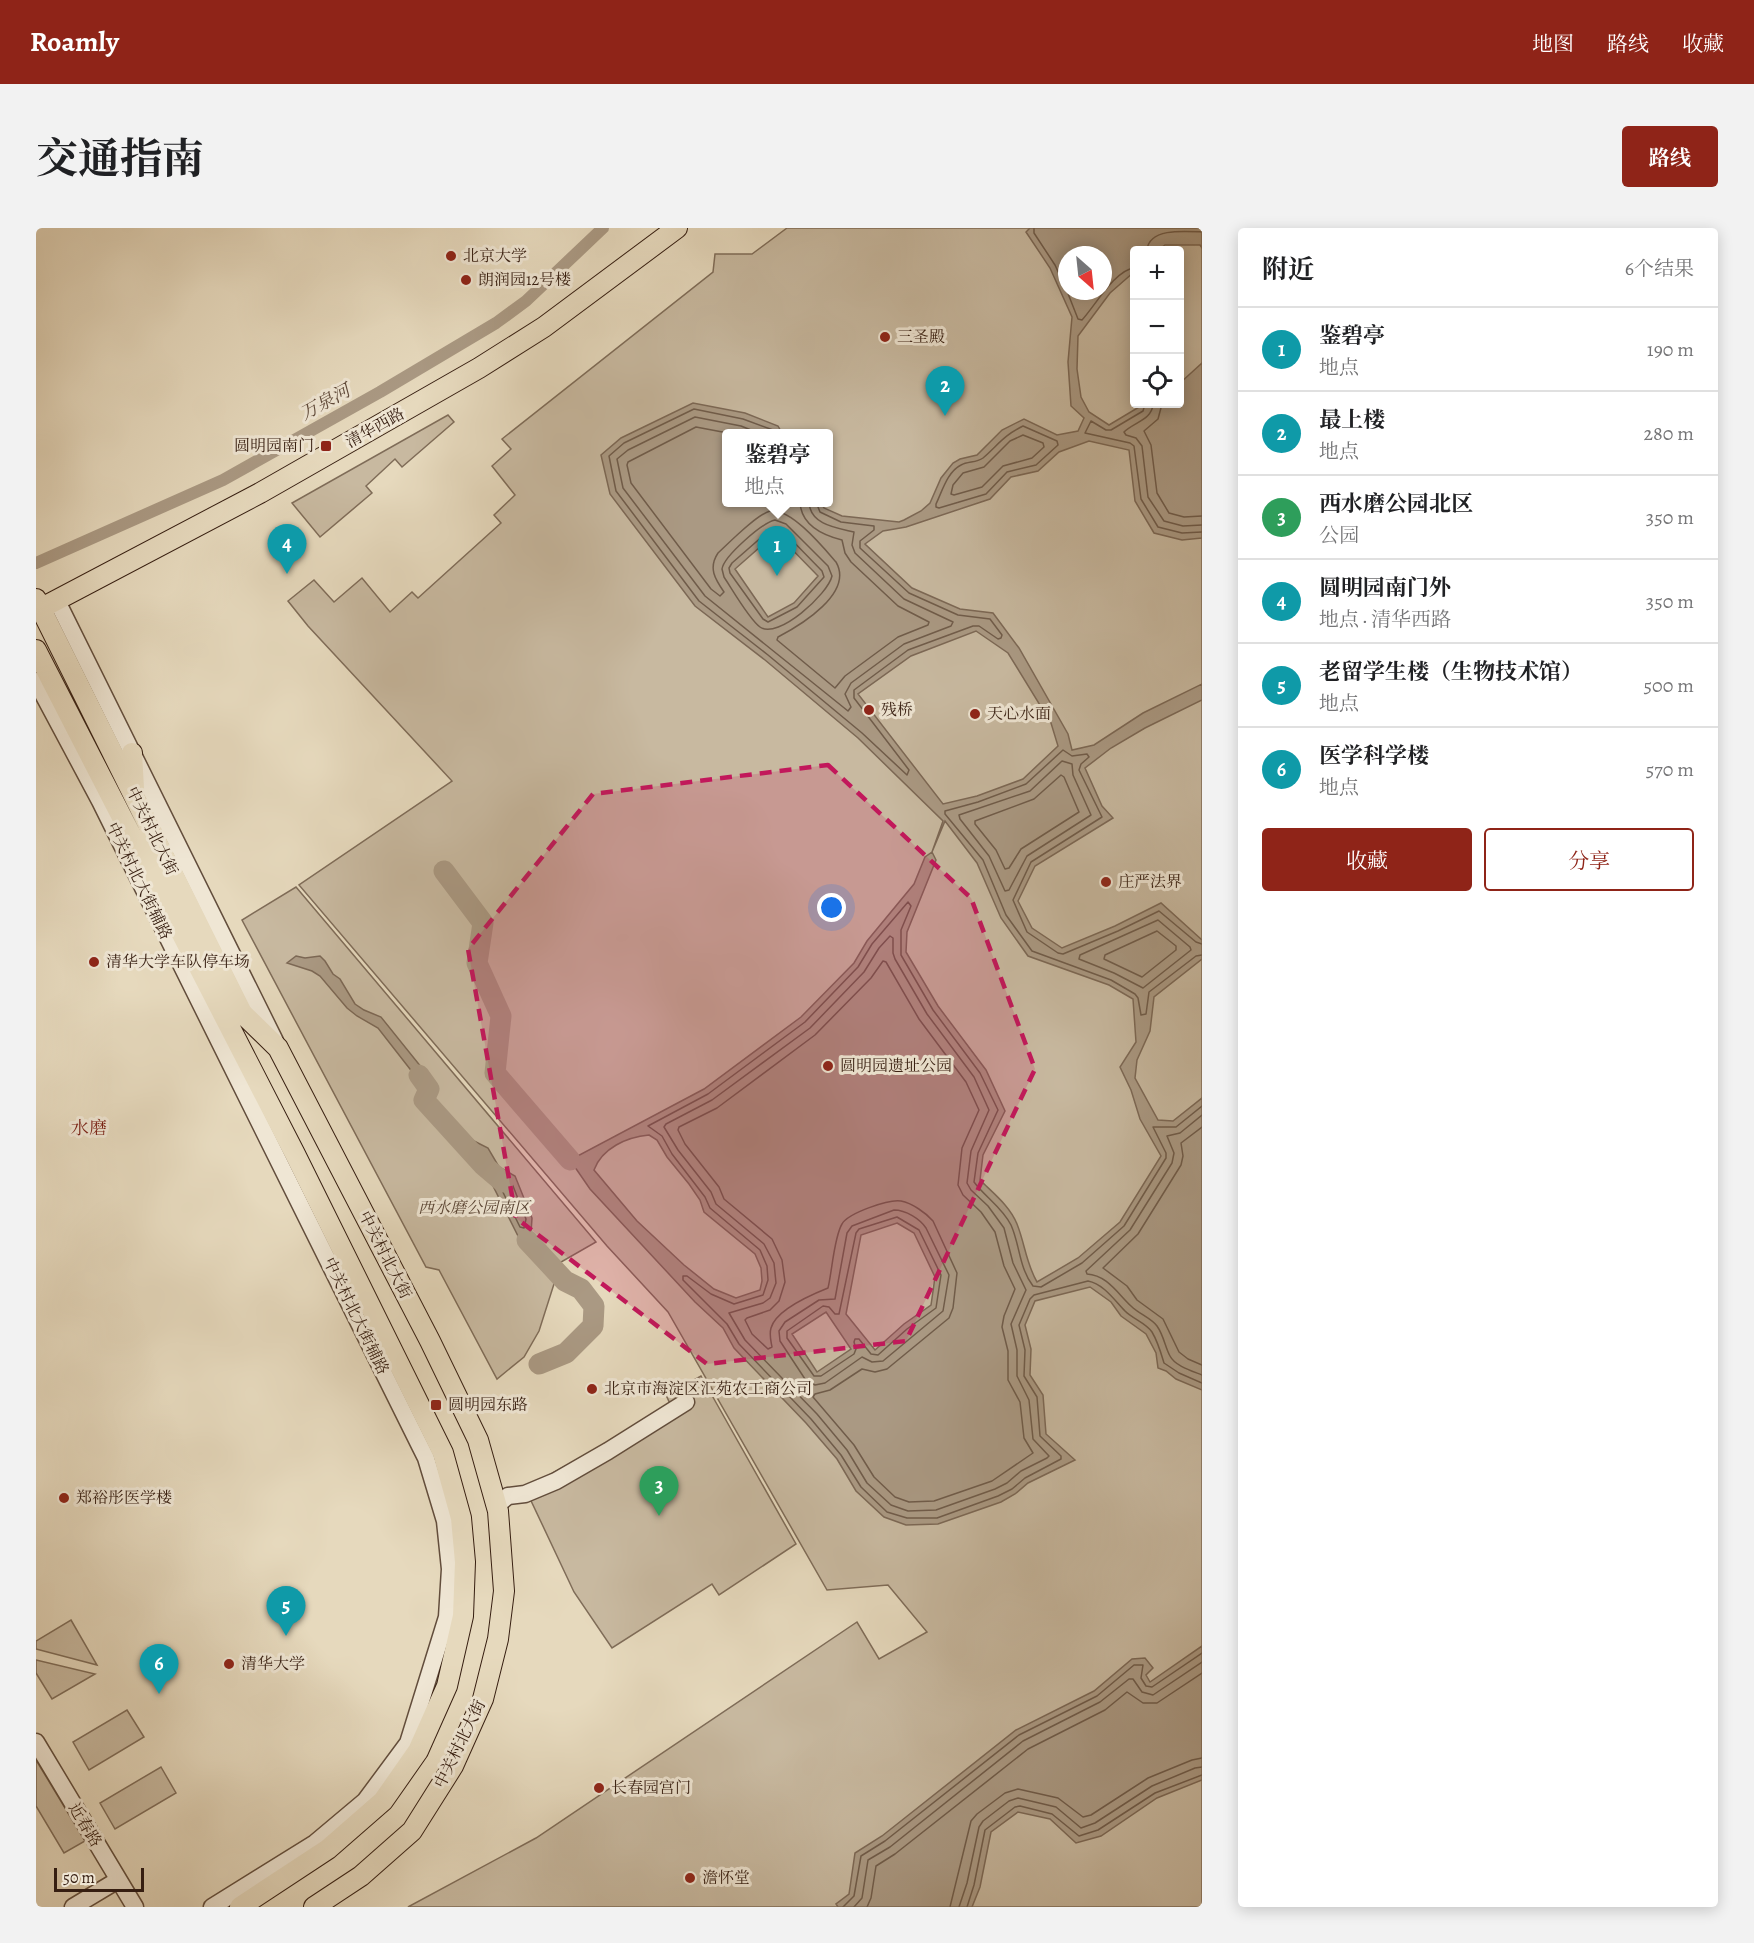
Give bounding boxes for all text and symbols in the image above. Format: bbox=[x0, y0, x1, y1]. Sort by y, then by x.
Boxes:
text: Roamly bbox=[30, 23, 119, 61]
text: 地图 bbox=[1532, 30, 1574, 58]
text: 路线 bbox=[1607, 30, 1649, 58]
text: 收藏 bbox=[1682, 30, 1724, 58]
button: 路线 bbox=[1622, 126, 1718, 187]
text: 交通指南 bbox=[36, 130, 204, 187]
place label: 北京大学 bbox=[463, 245, 527, 267]
north arrow bbox=[1058, 246, 1112, 300]
map controls bbox=[1130, 246, 1184, 408]
button: + bbox=[1130, 246, 1184, 300]
marker: 北京大学 bbox=[444, 249, 458, 263]
text: 附近 bbox=[1262, 252, 1314, 287]
text: 6个结果 bbox=[1625, 255, 1694, 282]
place label: 朗润园12号楼 bbox=[478, 269, 571, 291]
marker: 朗润园12号楼 bbox=[459, 273, 473, 287]
button: − bbox=[1130, 300, 1184, 354]
text: 鉴碧亭 bbox=[1319, 321, 1385, 351]
place label: 三圣殿 bbox=[897, 326, 945, 348]
marker: 三圣殿 bbox=[878, 330, 892, 344]
text: 1 bbox=[1278, 336, 1285, 363]
text: 190 m bbox=[1647, 336, 1694, 363]
button: locate bbox=[1130, 354, 1184, 408]
text: 地点 bbox=[1319, 354, 1359, 381]
pin: 2 bbox=[926, 366, 964, 416]
water label: 万泉河 bbox=[296, 377, 357, 426]
street label: 清华西路 bbox=[342, 403, 408, 453]
text: 最上楼 bbox=[1319, 405, 1385, 435]
text: 2 bbox=[1277, 420, 1286, 447]
text: 280 m bbox=[1644, 420, 1694, 447]
popup bbox=[722, 429, 833, 507]
place label: 圆明园南门 bbox=[234, 435, 314, 457]
text: 地点 bbox=[1319, 438, 1359, 465]
marker: 圆明园南门 bbox=[319, 439, 333, 453]
text: 鉴碧亭 bbox=[744, 440, 811, 470]
text: 地点 bbox=[744, 473, 784, 500]
text: 西水磨公园北区 bbox=[1319, 489, 1473, 519]
text: 3 bbox=[1277, 504, 1286, 531]
text: 350 m bbox=[1646, 504, 1694, 531]
text: 公园 bbox=[1319, 522, 1359, 549]
pin: 4 bbox=[268, 524, 306, 574]
pin: 1 bbox=[758, 526, 796, 576]
text: 圆明园南门外 bbox=[1319, 573, 1451, 603]
text: 4 bbox=[1277, 588, 1286, 615]
text: 350 m bbox=[1646, 588, 1694, 615]
text: 地点 · 清华西路 bbox=[1319, 606, 1451, 633]
text: 老留学生楼（生物技术馆） bbox=[1319, 657, 1583, 687]
text: 5 bbox=[1277, 672, 1286, 699]
text: 500 m bbox=[1643, 672, 1694, 699]
text: 地点 bbox=[1319, 690, 1359, 717]
place label: 残桥 bbox=[881, 699, 913, 721]
marker: 残桥 bbox=[862, 703, 876, 717]
place label: 天心水面 bbox=[987, 703, 1051, 725]
marker: 天心水面 bbox=[968, 707, 982, 721]
text: 医学科学楼 bbox=[1319, 741, 1429, 771]
text: 6 bbox=[1277, 756, 1286, 783]
text: 570 m bbox=[1646, 756, 1694, 783]
text: 地点 bbox=[1319, 774, 1359, 801]
street label: 中关村北大街 bbox=[121, 783, 183, 879]
street label: 中关村北大街辅路 bbox=[101, 819, 177, 943]
button: 收藏 bbox=[1262, 828, 1472, 891]
button: 分享 bbox=[1484, 828, 1694, 891]
place label: 庄严法界 bbox=[1118, 871, 1182, 893]
marker: 庄严法界 bbox=[1099, 875, 1113, 889]
your location bbox=[817, 893, 846, 922]
place label: 清华大学车队停车场 bbox=[106, 951, 250, 973]
marker: 清华大学车队停车场 bbox=[87, 955, 101, 969]
place label: 圆明园遗址公园 bbox=[840, 1055, 952, 1077]
marker: 圆明园遗址公园 bbox=[821, 1059, 835, 1073]
district label: 水磨 bbox=[71, 1116, 107, 1140]
park label: 西水磨公园南区 bbox=[418, 1197, 532, 1219]
street label: 中关村北大街 bbox=[353, 1207, 417, 1303]
street label: 中关村北大街辅路 bbox=[318, 1254, 394, 1378]
place label: 北京市海淀区汇苑农工商公司 bbox=[604, 1378, 812, 1400]
marker: 北京市海淀区汇苑农工商公司 bbox=[585, 1382, 599, 1396]
place label: 圆明园东路 bbox=[448, 1394, 528, 1416]
marker: 圆明园东路 bbox=[429, 1398, 443, 1412]
pin: 3 bbox=[640, 1466, 678, 1516]
place label: 郑裕彤医学楼 bbox=[76, 1487, 172, 1509]
marker: 郑裕彤医学楼 bbox=[57, 1491, 71, 1505]
pin: 5 bbox=[266, 1586, 306, 1636]
pin: 6 bbox=[140, 1644, 178, 1694]
place label: 清华大学 bbox=[241, 1653, 305, 1675]
marker: 清华大学 bbox=[222, 1657, 236, 1671]
street label: 中关村北大街 bbox=[429, 1696, 491, 1792]
place label: 长春园宫门 bbox=[611, 1777, 691, 1799]
marker: 长春园宫门 bbox=[592, 1781, 606, 1795]
street label: 近春路 bbox=[63, 1799, 107, 1851]
scale bar bbox=[54, 1865, 144, 1892]
text: 50 m bbox=[63, 1867, 95, 1889]
place label: 澹怀堂 bbox=[702, 1867, 750, 1889]
marker: 澹怀堂 bbox=[683, 1871, 697, 1885]

